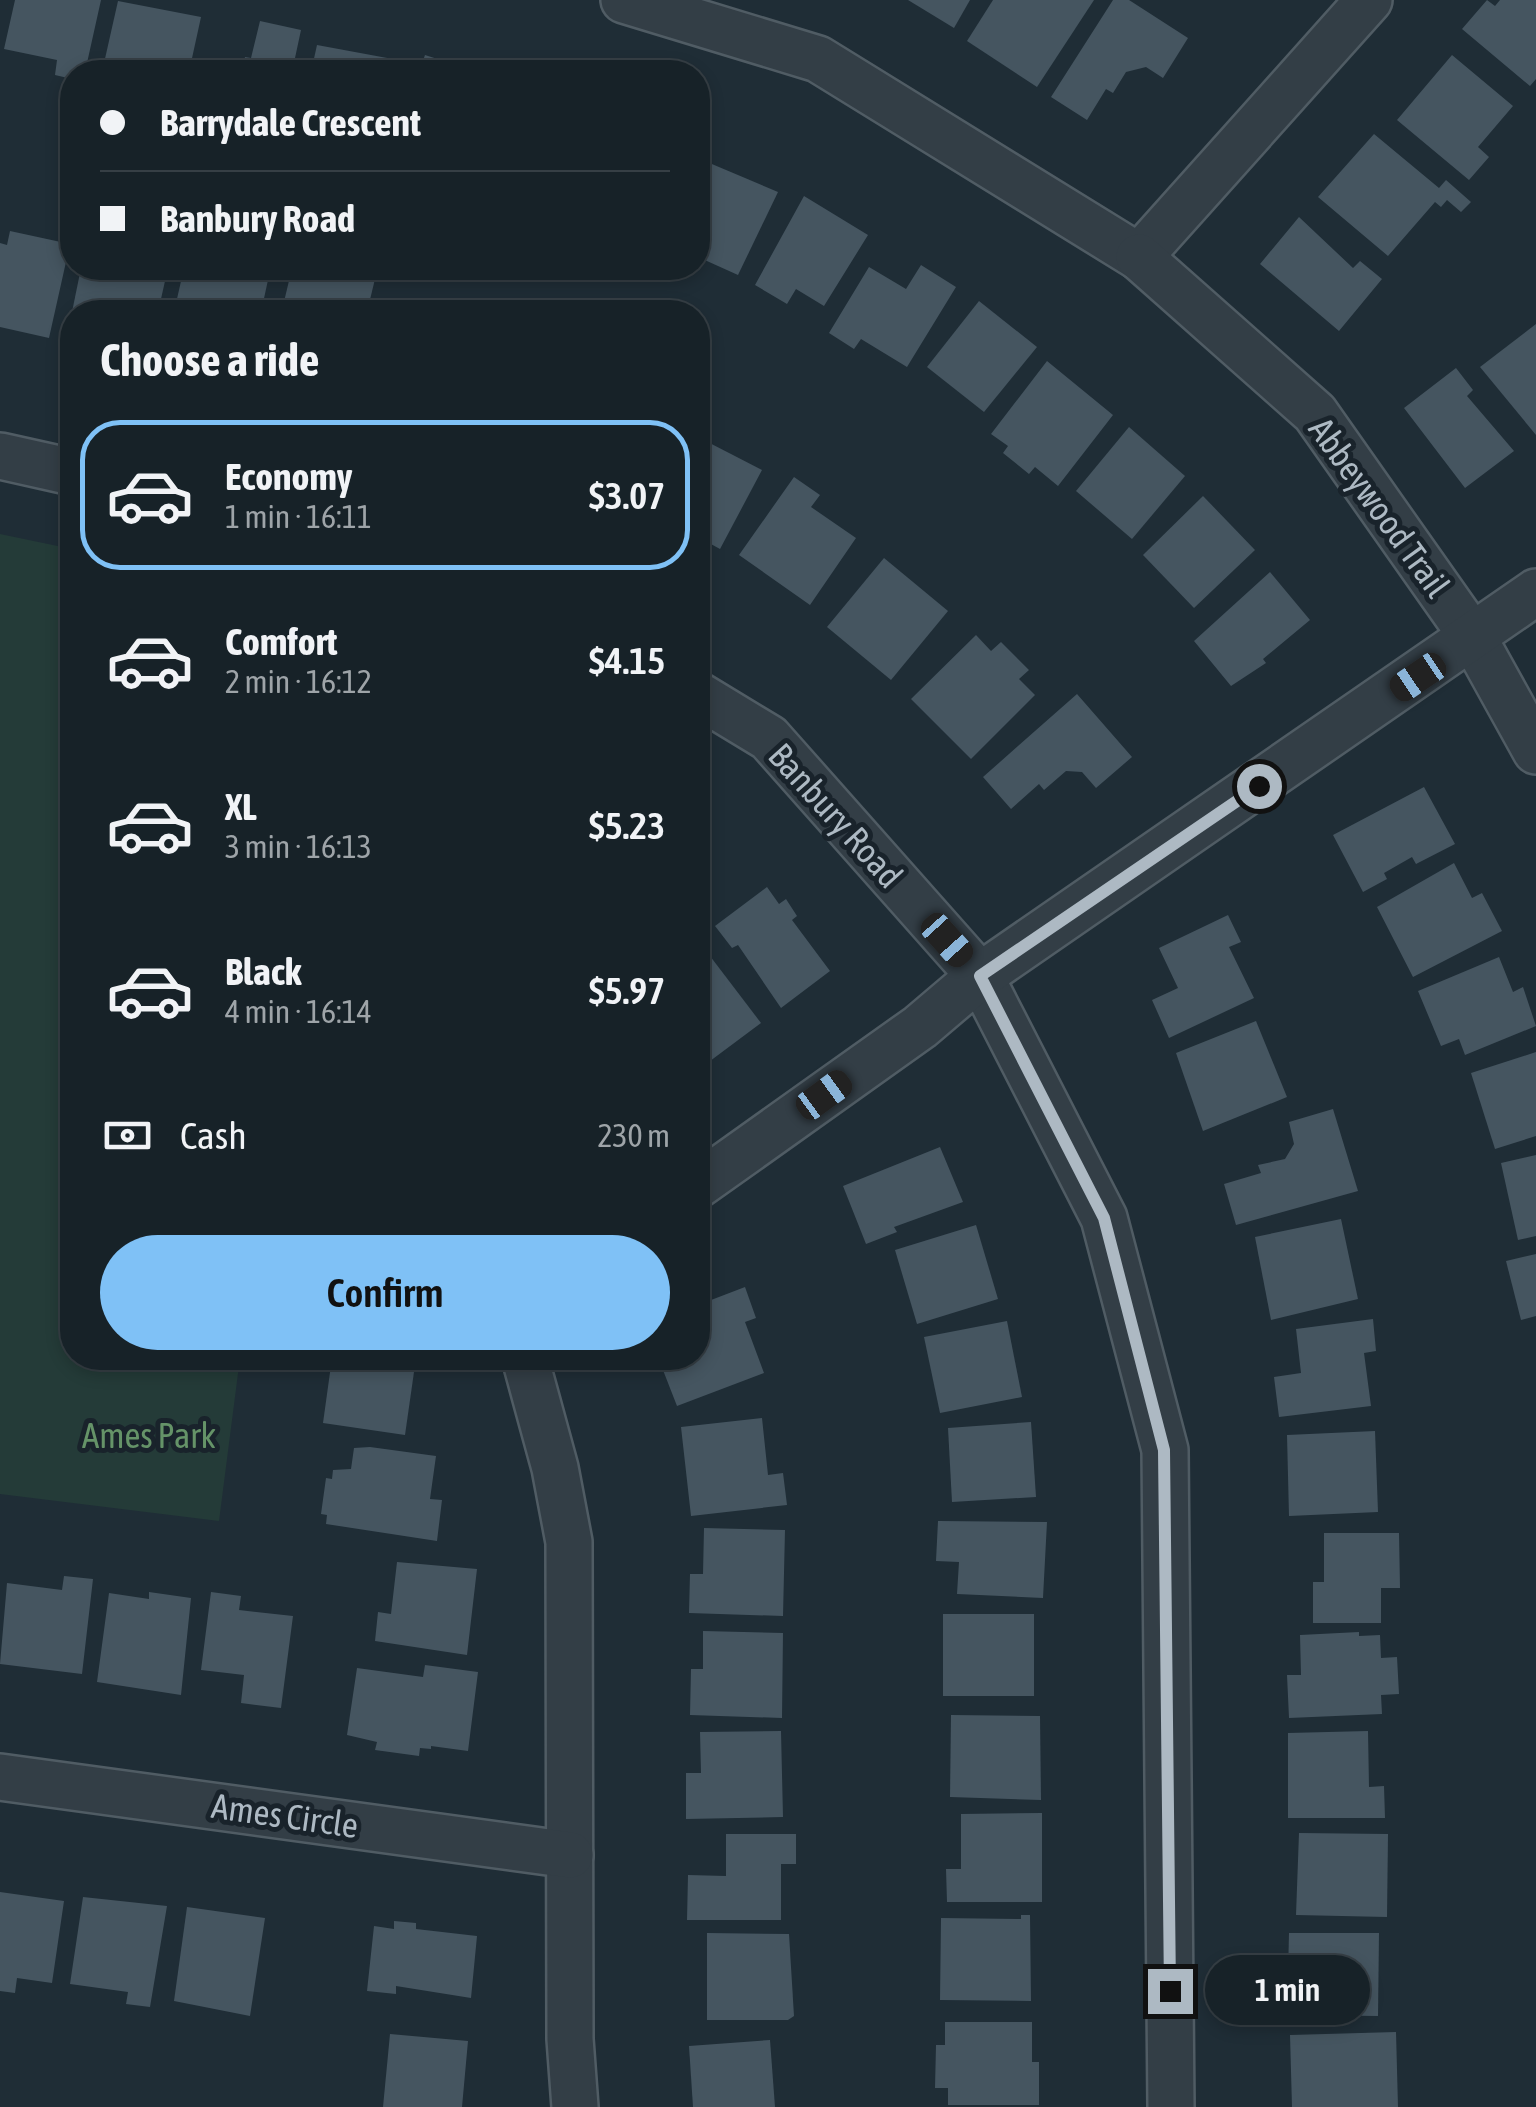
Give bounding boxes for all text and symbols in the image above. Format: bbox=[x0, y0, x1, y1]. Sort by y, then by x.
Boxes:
text: Barrydale Crescent bbox=[160, 101, 421, 144]
text: Banbury Road bbox=[160, 197, 355, 240]
text: Choose a ride bbox=[100, 334, 319, 386]
street label: Abbeywood Trail bbox=[1302, 410, 1458, 604]
icon: car bbox=[105, 450, 195, 540]
text: Economy bbox=[225, 455, 352, 498]
text: $3.07 bbox=[589, 474, 665, 517]
text: 1 min · 16:11 bbox=[225, 498, 372, 535]
icon: car bbox=[105, 615, 195, 705]
text: Comfort bbox=[225, 620, 337, 663]
text: $4.15 bbox=[589, 639, 665, 682]
car bbox=[1385, 648, 1451, 706]
text: 2 min · 16:12 bbox=[225, 663, 372, 700]
street label: Banbury Road bbox=[761, 735, 911, 895]
route start bbox=[1237, 764, 1282, 809]
icon: car bbox=[105, 780, 195, 870]
text: XL bbox=[225, 785, 257, 828]
text: $5.23 bbox=[589, 804, 665, 847]
text: 3 min · 16:13 bbox=[225, 828, 372, 865]
car bbox=[916, 908, 978, 972]
icon: car bbox=[105, 945, 195, 1035]
text: Black bbox=[225, 950, 302, 993]
text: $5.97 bbox=[589, 969, 665, 1012]
text: 4 min · 16:14 bbox=[225, 993, 372, 1030]
car bbox=[791, 1065, 857, 1125]
icon: cash bbox=[100, 1108, 155, 1163]
text: Cash bbox=[180, 1114, 247, 1157]
text: 230 m bbox=[597, 1117, 670, 1154]
button: Confirm bbox=[100, 1235, 670, 1350]
park label: Ames Park bbox=[82, 1415, 216, 1455]
street label: Ames Circle bbox=[209, 1785, 361, 1845]
callout: 1 min bbox=[1205, 1956, 1370, 2026]
route end bbox=[1148, 1969, 1193, 2014]
text: 1 min bbox=[1255, 1971, 1320, 2008]

